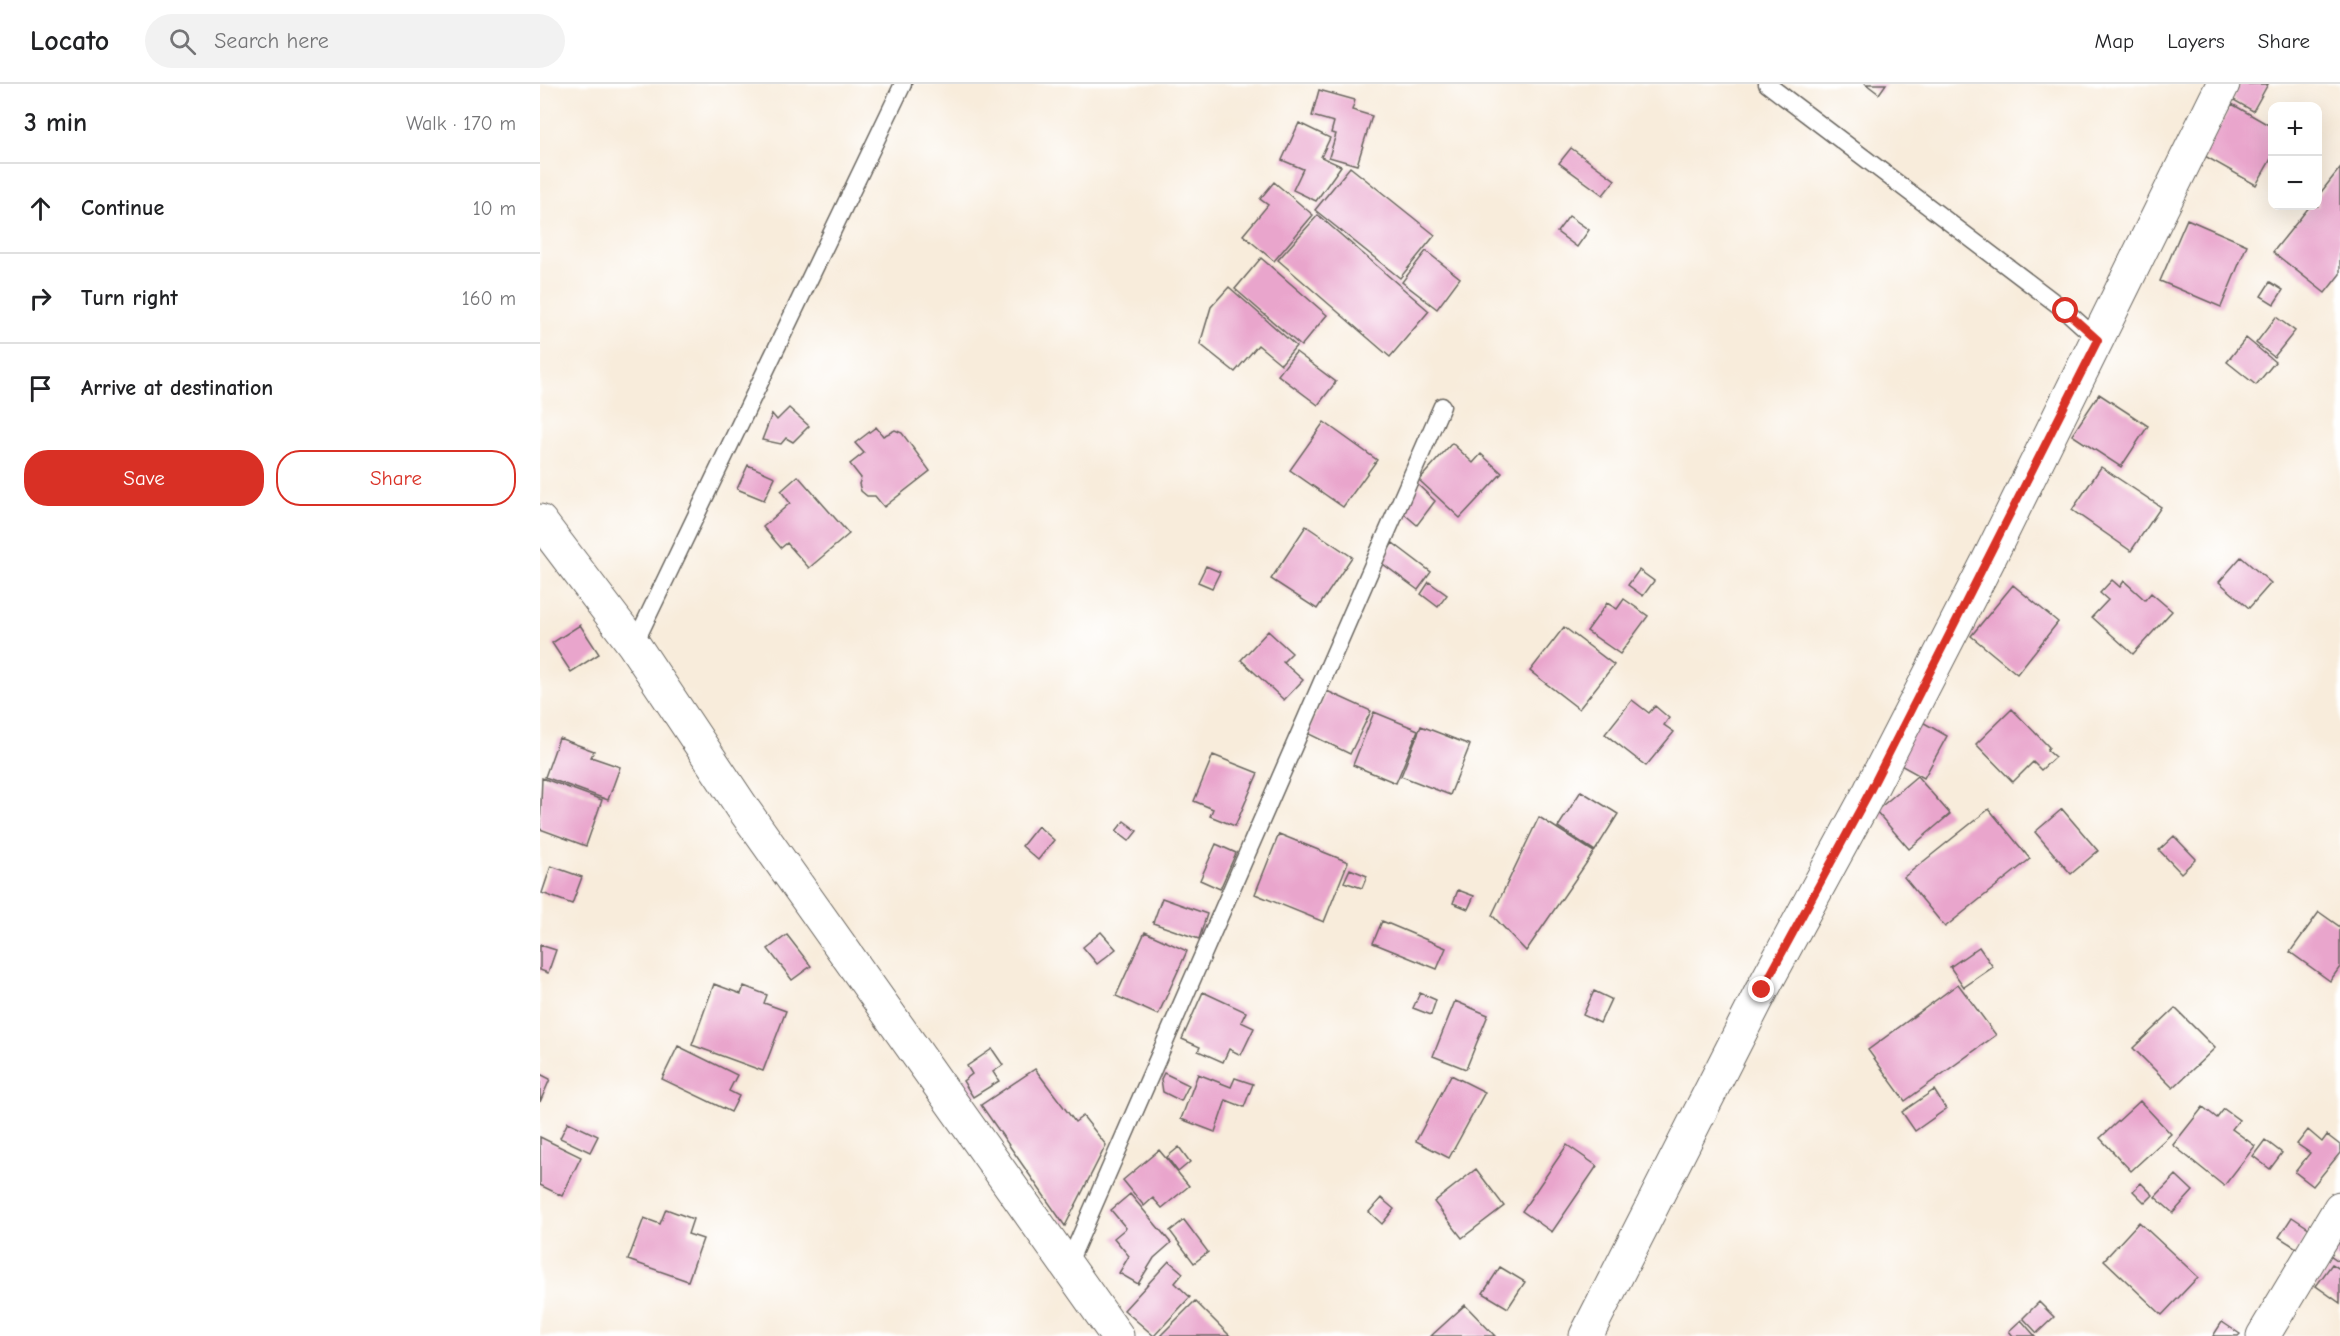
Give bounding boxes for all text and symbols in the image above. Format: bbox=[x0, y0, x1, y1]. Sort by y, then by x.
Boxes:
search box bbox=[145, 14, 565, 68]
text: Locato bbox=[30, 25, 109, 57]
icon: search bbox=[166, 25, 199, 58]
text: Search here bbox=[214, 28, 329, 54]
text: Map bbox=[2095, 29, 2134, 53]
text: Layers bbox=[2167, 29, 2225, 53]
text: Share bbox=[2258, 29, 2310, 53]
map controls bbox=[2268, 102, 2322, 210]
button: + bbox=[2268, 102, 2322, 156]
text: 3 min bbox=[24, 108, 87, 138]
text: Walk · 170 m bbox=[406, 112, 516, 135]
button: − bbox=[2268, 156, 2322, 210]
icon: ahead bbox=[24, 192, 57, 225]
text: Continue bbox=[81, 195, 164, 221]
text: 10 m bbox=[473, 197, 516, 220]
icon: right bbox=[24, 282, 57, 315]
text: Turn right bbox=[81, 285, 178, 311]
text: 160 m bbox=[462, 287, 516, 310]
route start bbox=[2052, 297, 2078, 323]
icon: arrive bbox=[24, 372, 57, 405]
text: Arrive at destination bbox=[81, 375, 273, 401]
button: Save bbox=[24, 450, 264, 506]
button: Share bbox=[276, 450, 516, 506]
route end bbox=[1748, 976, 1774, 1002]

